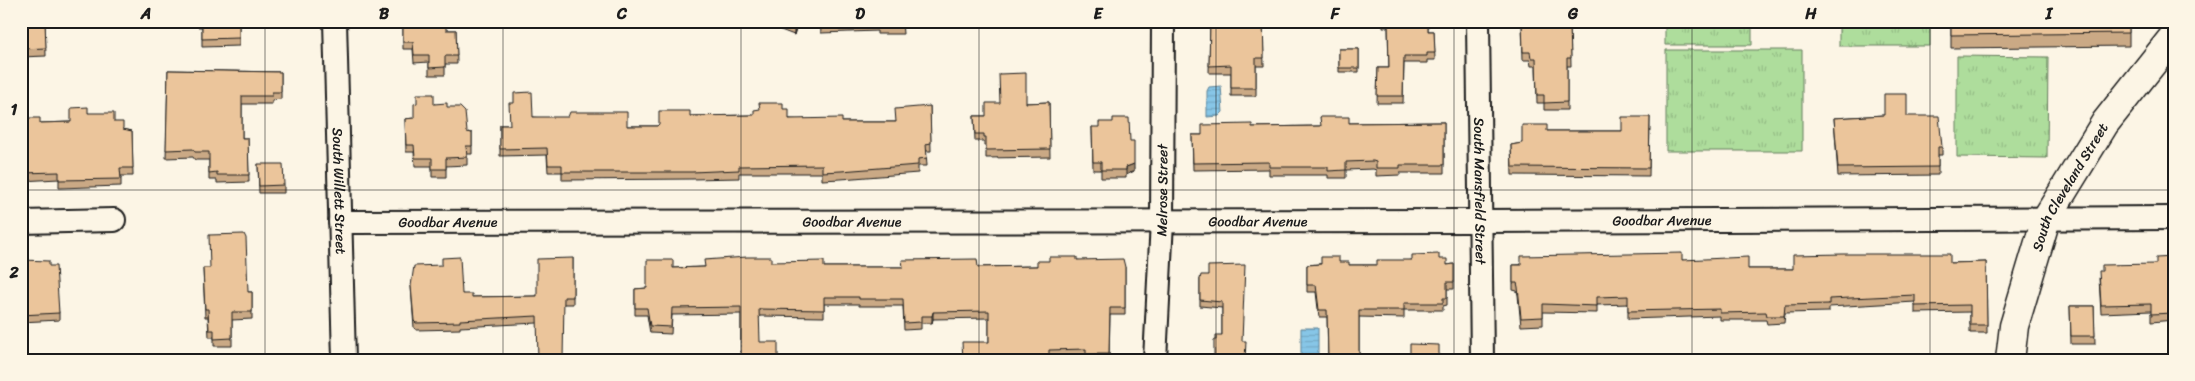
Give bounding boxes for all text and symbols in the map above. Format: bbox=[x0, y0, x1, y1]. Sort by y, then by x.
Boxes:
text: A bbox=[140, 0, 151, 28]
text: B bbox=[379, 0, 390, 28]
text: C bbox=[616, 0, 628, 28]
text: D bbox=[855, 0, 865, 28]
text: E bbox=[1094, 0, 1104, 28]
text: F bbox=[1330, 0, 1341, 28]
text: G bbox=[1567, 0, 1579, 28]
text: H bbox=[1804, 0, 1817, 28]
text: I bbox=[2045, 0, 2054, 28]
text: 1 bbox=[11, 95, 18, 124]
street label: South Mansfield Street bbox=[1466, 117, 1493, 266]
street label: South Cleveland Street bbox=[2025, 118, 2115, 255]
street label: South Willett Street bbox=[325, 127, 353, 255]
street label: Melrose Street bbox=[1149, 143, 1175, 237]
street label: Goodbar Avenue bbox=[1612, 208, 1712, 233]
street label: Goodbar Avenue bbox=[1208, 209, 1308, 234]
street label: Goodbar Avenue bbox=[398, 210, 498, 235]
street label: Goodbar Avenue bbox=[802, 210, 902, 235]
text: 2 bbox=[8, 258, 19, 287]

